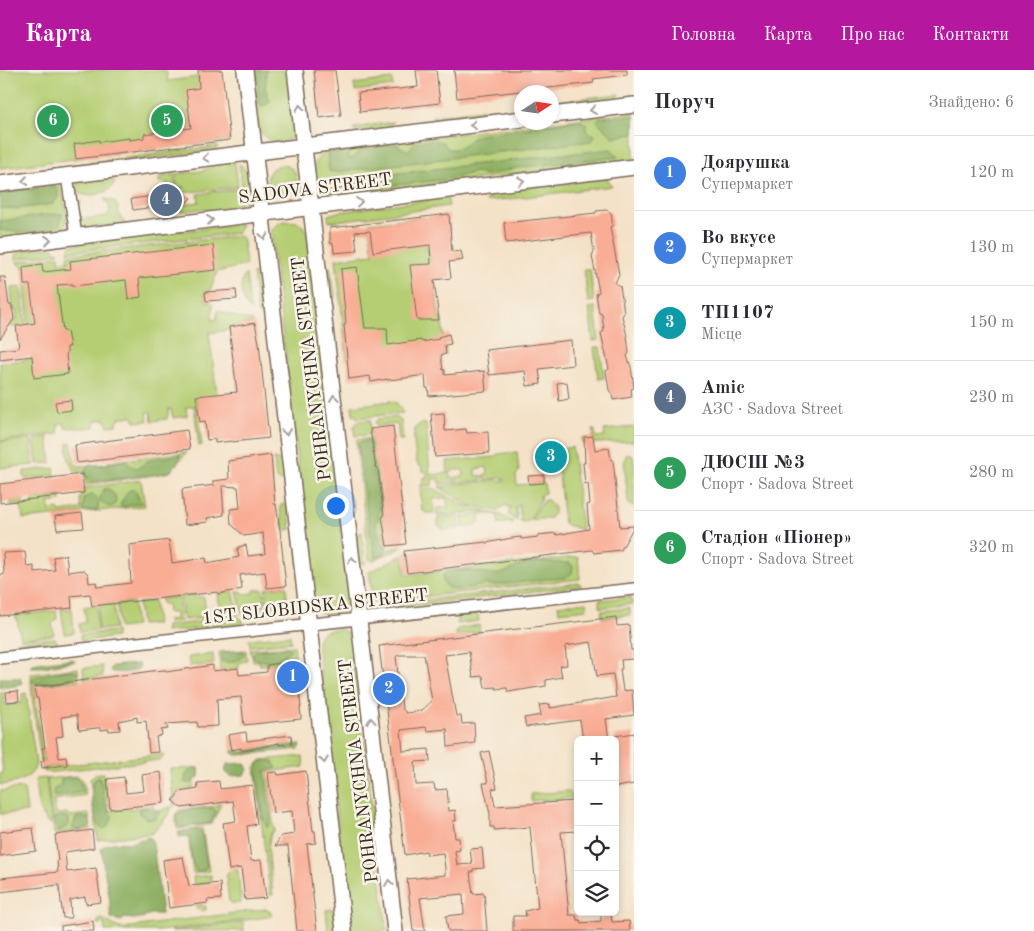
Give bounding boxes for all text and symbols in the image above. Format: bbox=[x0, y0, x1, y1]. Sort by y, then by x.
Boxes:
text: Карта bbox=[25, 23, 92, 47]
text: Головна bbox=[671, 26, 736, 44]
text: Карта bbox=[764, 26, 812, 44]
text: Про нас bbox=[840, 26, 905, 44]
text: Контакти bbox=[933, 26, 1009, 44]
north arrow bbox=[514, 85, 559, 130]
text: Поруч bbox=[654, 92, 715, 113]
text: Знайдено: 6 bbox=[929, 95, 1014, 111]
pin: 6 bbox=[37, 102, 69, 140]
pin: 5 bbox=[151, 102, 183, 140]
one-way arrow bbox=[295, 104, 306, 112]
one-way arrow bbox=[588, 104, 596, 115]
one-way arrow bbox=[469, 119, 477, 130]
one-way arrow bbox=[202, 152, 210, 163]
text: Доярушка bbox=[701, 154, 790, 173]
text: 1 bbox=[665, 165, 675, 181]
text: 120 m bbox=[969, 165, 1014, 181]
street label: SADOVA STREET bbox=[237, 171, 393, 207]
one-way arrow bbox=[20, 175, 28, 186]
one-way arrow bbox=[517, 176, 525, 187]
text: Супермаркет bbox=[701, 177, 793, 193]
pin: 4 bbox=[150, 181, 182, 219]
one-way arrow bbox=[355, 197, 364, 207]
one-way arrow bbox=[205, 215, 214, 225]
text: Во вкусе bbox=[701, 229, 776, 248]
one-way arrow bbox=[258, 232, 269, 240]
one-way arrow bbox=[45, 235, 53, 246]
text: 2 bbox=[665, 240, 675, 256]
text: 130 m bbox=[969, 240, 1014, 256]
text: Супермаркет bbox=[701, 252, 793, 268]
street label: POHRANYCHNA STREET bbox=[289, 256, 335, 482]
text: ТП1107 bbox=[701, 304, 774, 323]
text: 3 bbox=[665, 315, 675, 331]
text: 150 m bbox=[969, 315, 1014, 331]
text: Місце bbox=[701, 327, 742, 343]
text: Amic bbox=[701, 379, 745, 398]
text: 4 bbox=[665, 390, 675, 406]
text: 230 m bbox=[969, 390, 1014, 406]
one-way arrow bbox=[329, 394, 340, 402]
text: АЗС · Sadova Street bbox=[701, 402, 843, 418]
one-way arrow bbox=[280, 428, 291, 436]
pin: 3 bbox=[535, 438, 567, 476]
text: ДЮСШ №3 bbox=[701, 454, 805, 473]
text: 5 bbox=[665, 465, 675, 481]
text: 280 m bbox=[969, 465, 1014, 481]
text: Спорт · Sadova Street bbox=[701, 477, 854, 493]
your location bbox=[323, 493, 349, 519]
text: Стадіон «Піонер» bbox=[701, 529, 852, 548]
text: 6 bbox=[665, 540, 675, 556]
text: 320 m bbox=[969, 540, 1014, 556]
text: Спорт · Sadova Street bbox=[701, 552, 854, 568]
one-way arrow bbox=[347, 555, 358, 563]
street label: 1ST SLOBIDSKA STREET bbox=[201, 586, 429, 628]
pin: 1 bbox=[277, 658, 309, 696]
street label: POHRANYCHNA STREET bbox=[336, 658, 382, 884]
pin: 2 bbox=[373, 670, 405, 708]
one-way arrow bbox=[366, 717, 377, 725]
map controls bbox=[574, 736, 619, 916]
button: + bbox=[574, 736, 619, 781]
one-way arrow bbox=[318, 757, 329, 765]
button: − bbox=[574, 781, 619, 826]
button: locate bbox=[574, 826, 619, 871]
button: layers bbox=[574, 871, 619, 916]
one-way arrow bbox=[384, 878, 395, 886]

